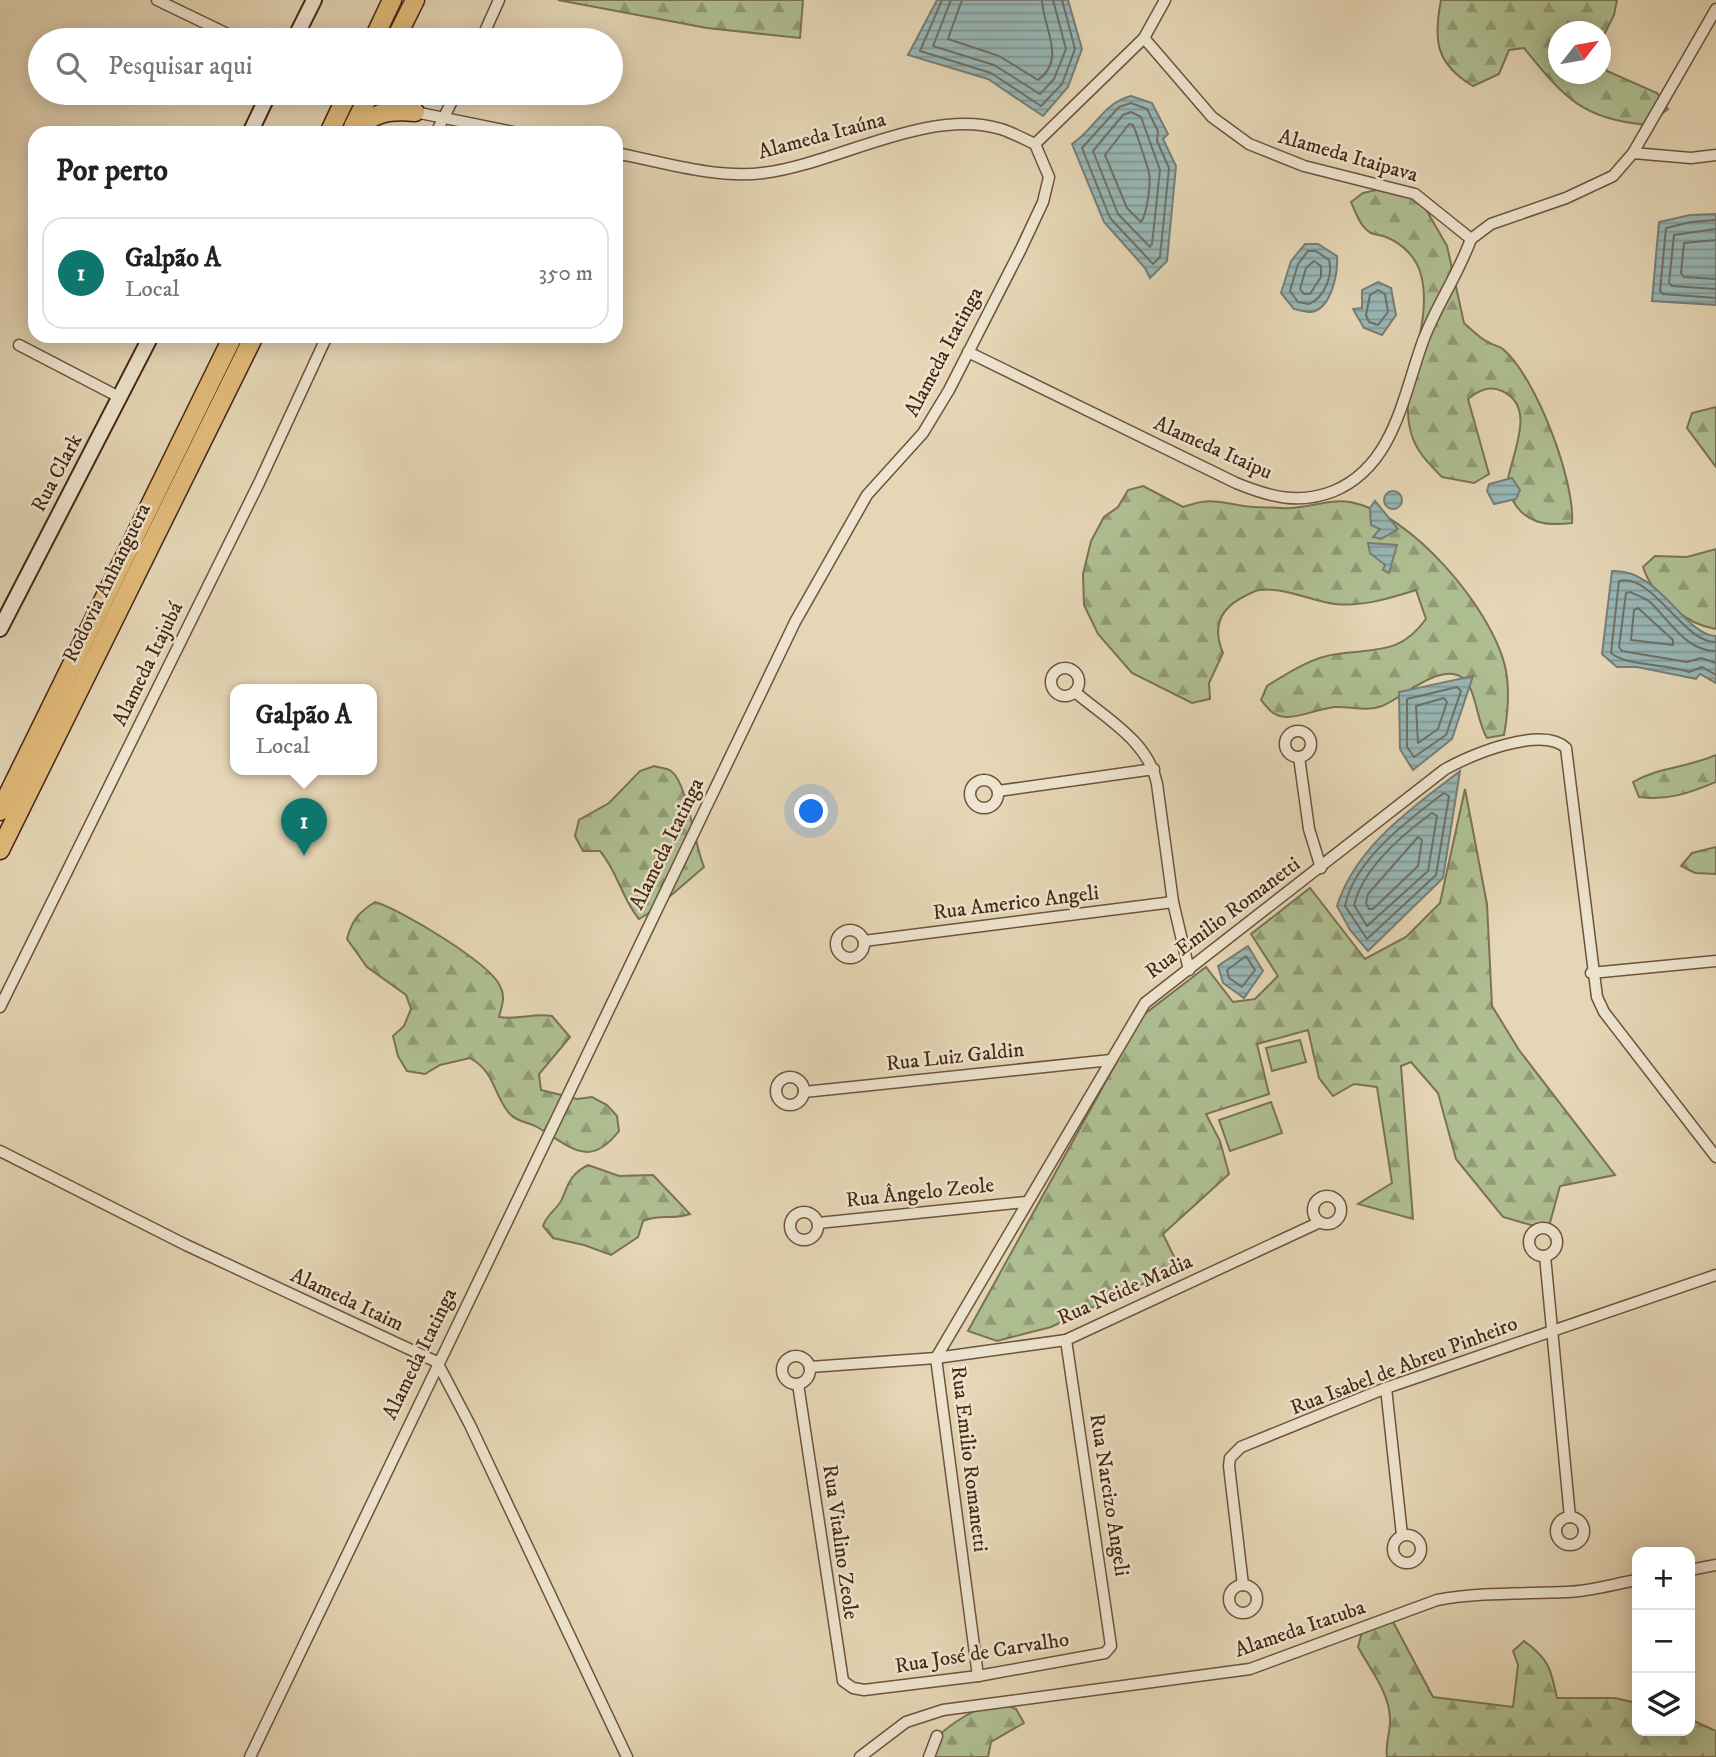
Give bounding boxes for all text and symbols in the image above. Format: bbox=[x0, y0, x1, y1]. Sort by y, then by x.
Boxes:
north arrow bbox=[1548, 21, 1611, 84]
search box bbox=[28, 28, 623, 105]
icon: search bbox=[52, 48, 90, 86]
text: Pesquisar aqui bbox=[108, 50, 252, 83]
street label: Alameda Itaúna bbox=[755, 106, 889, 165]
street label: Alameda Itaipava bbox=[1275, 124, 1421, 188]
text: Por perto bbox=[56, 153, 168, 190]
text: Galpão A bbox=[125, 242, 221, 275]
text: 1 bbox=[77, 259, 85, 288]
text: 350 m bbox=[538, 259, 593, 288]
text: Local bbox=[125, 275, 179, 304]
street label: Alameda Itatinga bbox=[899, 283, 989, 421]
street label: Alameda Itaipu bbox=[1150, 410, 1276, 486]
street label: Rua Clark bbox=[26, 429, 89, 517]
street label: Rodovia Anhanguera bbox=[57, 499, 157, 667]
street label: Alameda Itajubá bbox=[107, 598, 189, 730]
popup bbox=[230, 684, 377, 775]
text: Galpão A bbox=[256, 699, 351, 732]
text: Local bbox=[256, 732, 310, 761]
street label: Alameda Itatinga bbox=[624, 774, 710, 914]
your location bbox=[794, 794, 828, 828]
pin: 1 bbox=[281, 798, 327, 856]
street label: Rua Emilio Romanetti bbox=[1140, 851, 1306, 985]
street label: Rua Americo Angeli bbox=[931, 880, 1101, 926]
street label: Rua Luiz Galdin bbox=[885, 1037, 1025, 1077]
street label: Rua Ângelo Zeole bbox=[844, 1170, 996, 1214]
street label: Rua Neide Madia bbox=[1053, 1249, 1197, 1331]
street label: Alameda Itaim bbox=[286, 1262, 408, 1338]
street label: Alameda Itatinga bbox=[377, 1284, 463, 1424]
street label: Rua Isabel de Abreu Pinheiro bbox=[1287, 1311, 1521, 1421]
street label: Rua Emilio Romanetti bbox=[945, 1364, 993, 1554]
street label: Rua Narcizo Angeli bbox=[1083, 1412, 1135, 1578]
street label: Rua Vitalino Zeole bbox=[816, 1463, 864, 1621]
map controls bbox=[1632, 1547, 1695, 1736]
button: + bbox=[1632, 1547, 1695, 1610]
street label: Alameda Itatuba bbox=[1231, 1594, 1369, 1664]
button: − bbox=[1632, 1610, 1695, 1673]
street label: Rua José de Carvalho bbox=[893, 1626, 1071, 1680]
button: layers bbox=[1632, 1673, 1695, 1736]

